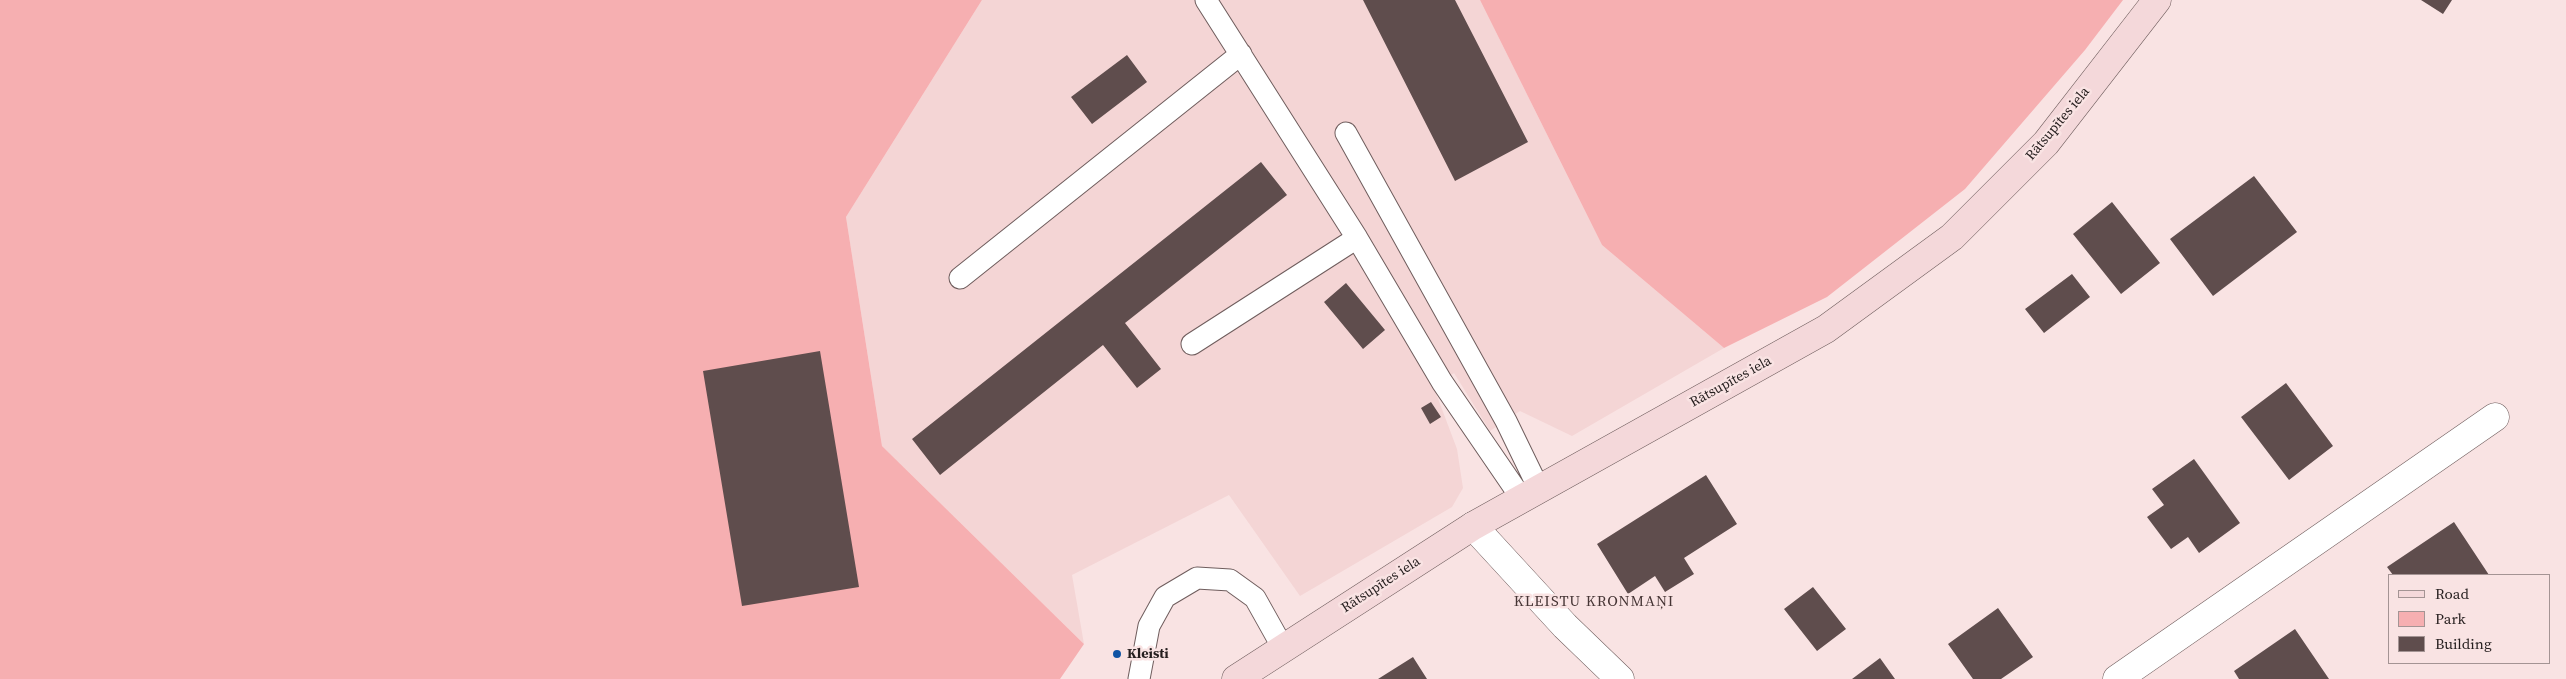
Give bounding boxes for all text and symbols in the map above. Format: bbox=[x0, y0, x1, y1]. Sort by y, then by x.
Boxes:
street label: Rātsupītes iela bbox=[2022, 84, 2094, 164]
street label: Rātsupītes iela bbox=[1687, 353, 1775, 411]
street label: Rātsupītes iela bbox=[1338, 553, 1424, 617]
legend bbox=[2388, 574, 2551, 664]
text: Road bbox=[2435, 583, 2469, 604]
district label: KLEISTU KRONMAŅI bbox=[1512, 593, 1676, 611]
text: Park bbox=[2435, 608, 2466, 629]
text: Building bbox=[2435, 633, 2492, 654]
place label: Kleisti bbox=[1127, 646, 1169, 662]
marker: Kleisti bbox=[1111, 648, 1123, 660]

